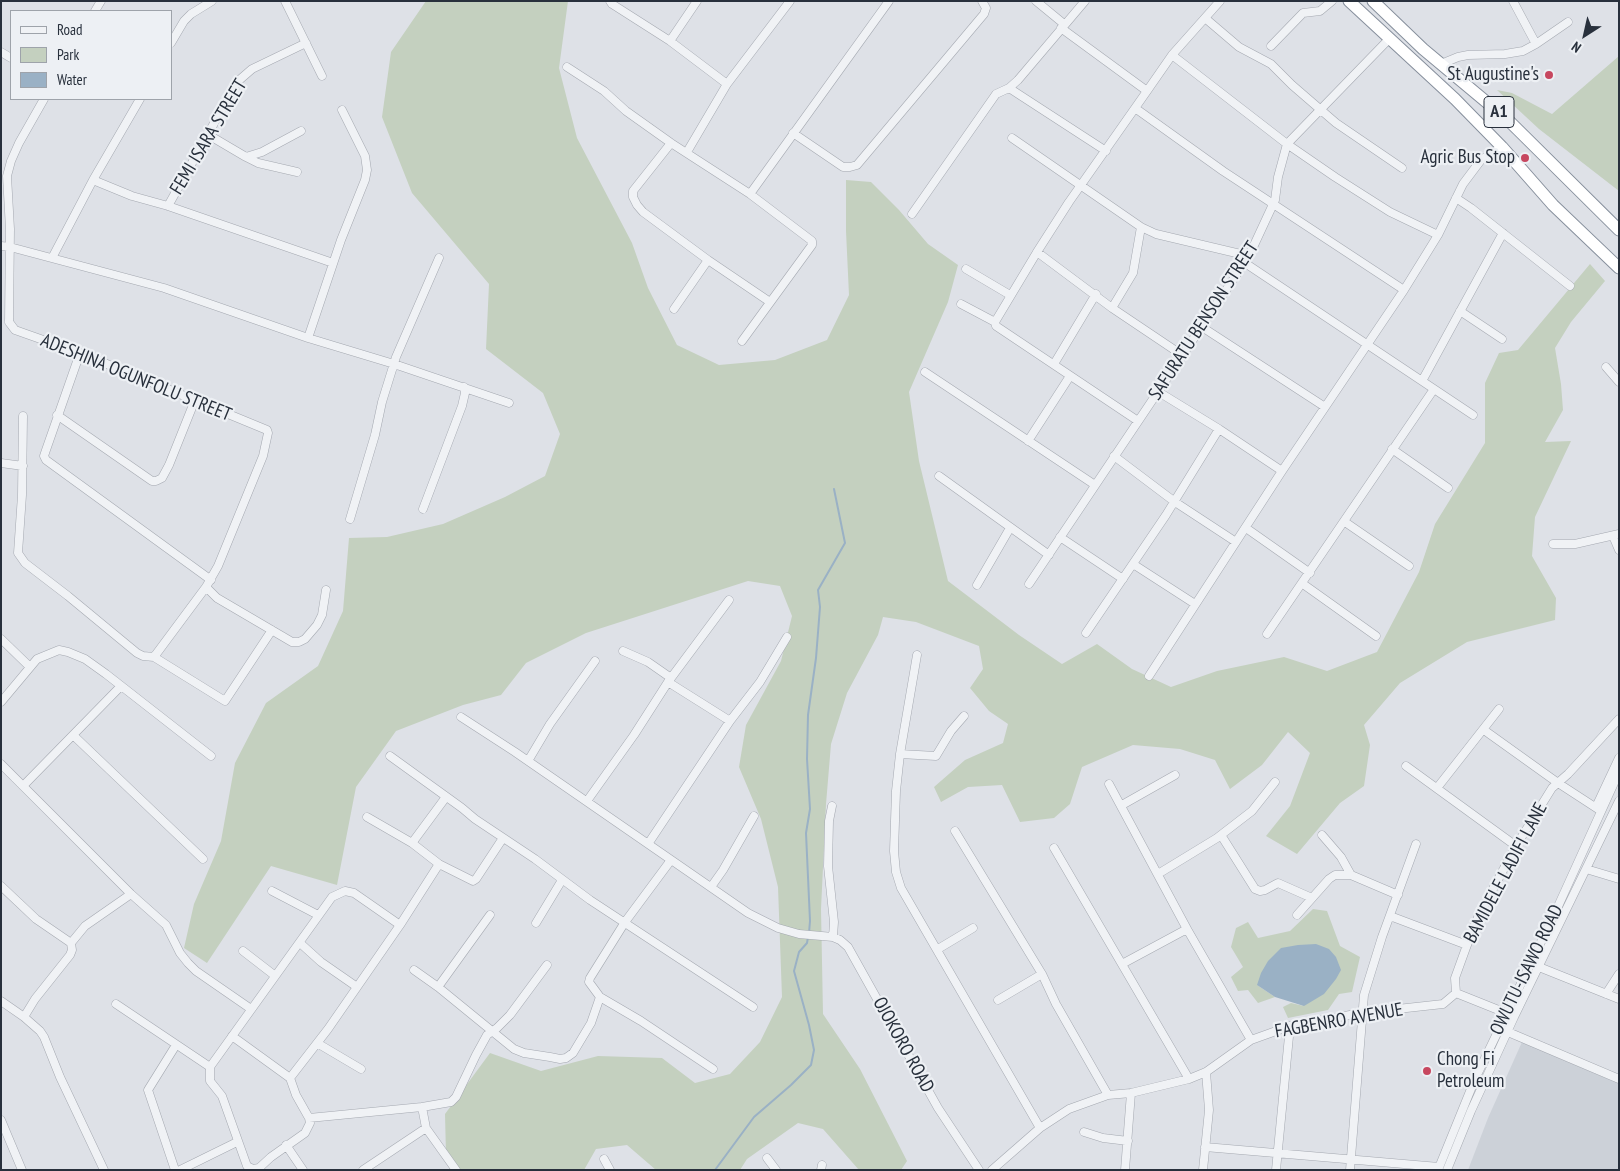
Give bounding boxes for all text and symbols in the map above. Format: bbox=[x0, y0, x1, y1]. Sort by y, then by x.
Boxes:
legend bbox=[10, 10, 172, 100]
north arrow bbox=[1560, 10, 1610, 60]
text: Road bbox=[57, 20, 83, 39]
text: N bbox=[1568, 38, 1585, 57]
text: Park bbox=[57, 45, 79, 64]
place label: St Augustine's bbox=[1447, 64, 1539, 86]
marker: St Augustine's bbox=[1543, 69, 1555, 81]
text: Water bbox=[57, 70, 87, 89]
street label: FEMI ISARA STREET bbox=[166, 75, 252, 199]
road number: A1 bbox=[1484, 96, 1514, 128]
place label: Agric Bus Stop bbox=[1421, 147, 1515, 169]
marker: Agric Bus Stop bbox=[1519, 152, 1531, 164]
street label: SAFURATU BENSON STREET bbox=[1144, 237, 1264, 405]
street label: ADESHINA OGUNFOLU STREET bbox=[37, 329, 235, 427]
street label: BAMIDELE LADIFI LANE bbox=[1459, 799, 1553, 947]
street label: OWUTU-ISAWO ROAD bbox=[1486, 901, 1568, 1039]
street label: OJOKORO ROAD bbox=[867, 993, 939, 1097]
street label: FAGBENRO AVENUE bbox=[1273, 999, 1405, 1043]
place label: Chong Fi Petroleum bbox=[1437, 1049, 1504, 1093]
marker: Chong Fi Petroleum bbox=[1421, 1065, 1433, 1077]

